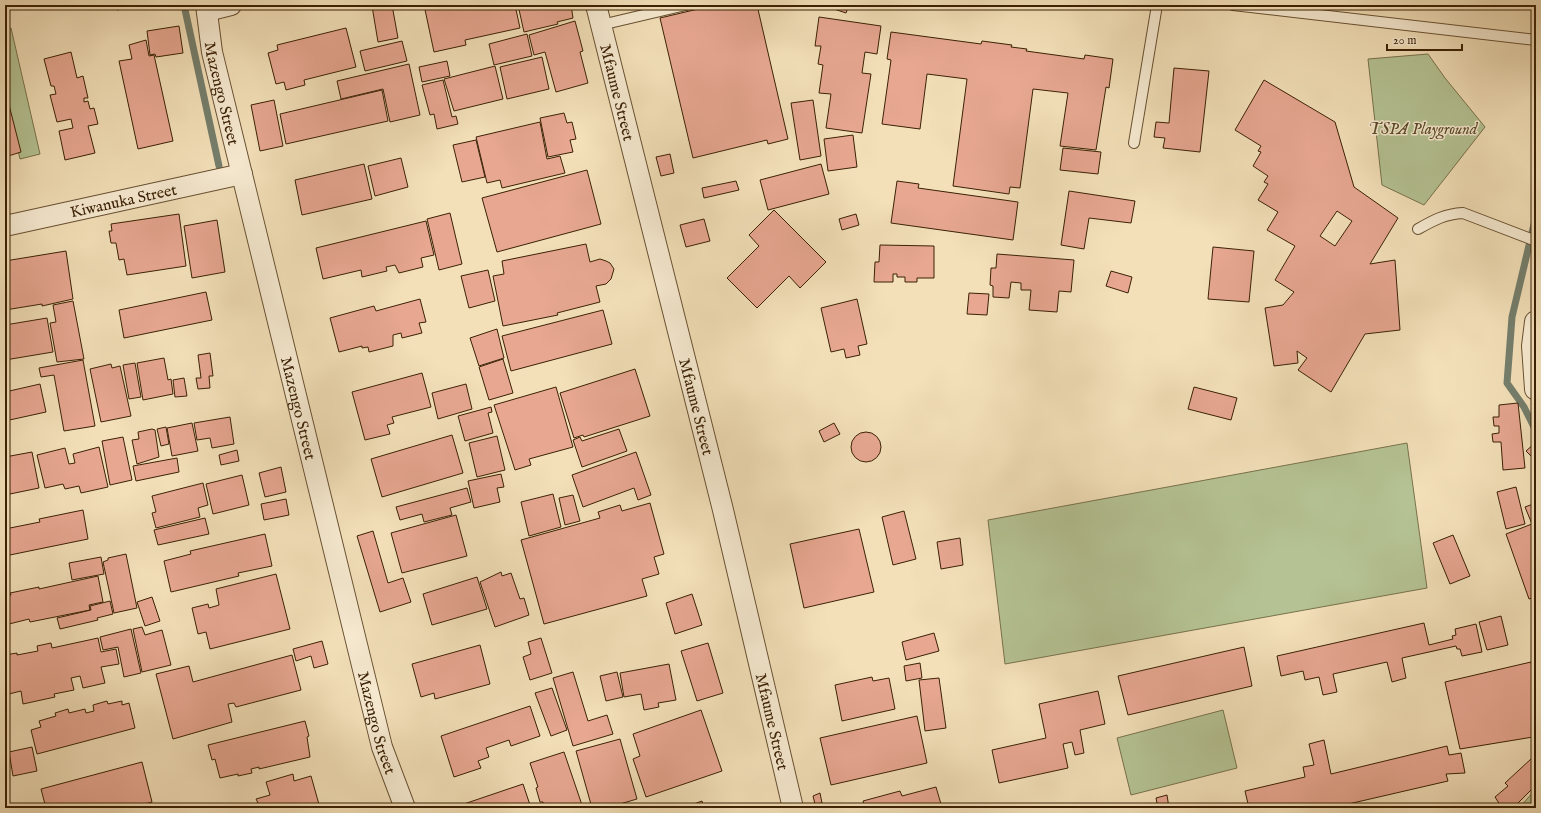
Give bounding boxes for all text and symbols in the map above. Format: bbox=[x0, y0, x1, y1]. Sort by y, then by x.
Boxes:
scale bar bbox=[1387, 26, 1462, 52]
text: 20 m bbox=[1393, 33, 1416, 48]
street label: Mazengo Street bbox=[199, 41, 243, 148]
street label: Mfaume Street bbox=[594, 42, 638, 144]
park label: TSPA Playground bbox=[1369, 120, 1479, 140]
street label: Kiwanuka Street bbox=[68, 181, 179, 223]
street label: Mazengo Street bbox=[275, 355, 320, 463]
street label: Mfaume Street bbox=[673, 357, 717, 458]
street label: Mazengo Street bbox=[352, 670, 400, 778]
street label: Mfaume Street bbox=[750, 671, 792, 773]

